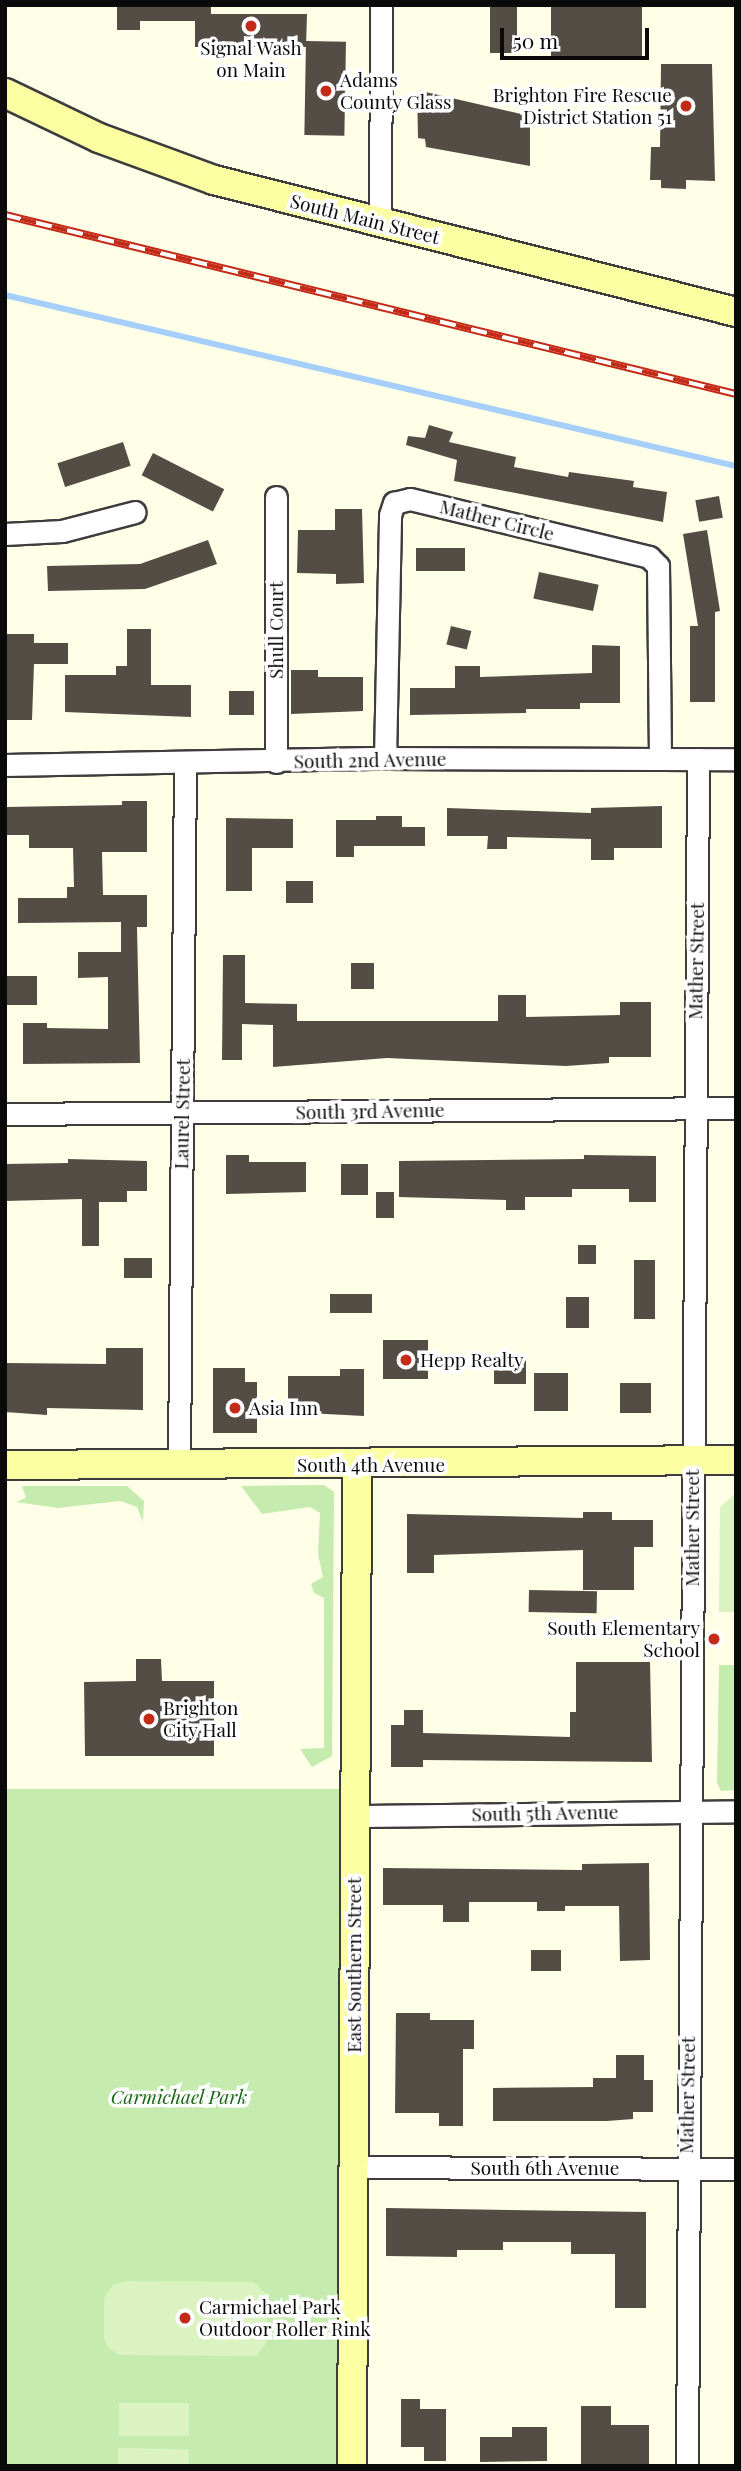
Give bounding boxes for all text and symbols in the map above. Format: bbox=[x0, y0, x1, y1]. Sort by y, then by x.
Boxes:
scale bar bbox=[503, 14, 652, 58]
marker: Signal Wash on Main bbox=[243, 18, 259, 34]
text: 50 m bbox=[513, 26, 558, 54]
place label: Signal Wash on Main bbox=[200, 37, 302, 81]
place label: Adams County Glass bbox=[340, 69, 452, 113]
marker: Adams County Glass bbox=[318, 83, 334, 99]
place label: Brighton Fire Rescue District Station 51 bbox=[493, 84, 672, 128]
marker: Brighton Fire Rescue District Station 51 bbox=[678, 98, 694, 114]
street label: South Main Street bbox=[288, 189, 442, 249]
street label: Mather Circle bbox=[437, 495, 557, 545]
street label: Shull Court bbox=[265, 581, 287, 679]
street label: South 2nd Avenue bbox=[293, 747, 447, 773]
street label: Mather Street bbox=[684, 902, 708, 1020]
street label: Laurel Street bbox=[170, 1059, 194, 1169]
street label: South 3rd Avenue bbox=[295, 1098, 445, 1124]
place label: Hepp Realty bbox=[420, 1349, 524, 1371]
marker: Hepp Realty bbox=[398, 1352, 414, 1368]
place label: Asia Inn bbox=[249, 1397, 318, 1419]
marker: Asia Inn bbox=[227, 1400, 243, 1416]
street label: South 4th Avenue bbox=[296, 1454, 446, 1476]
street label: Mather Street bbox=[681, 1469, 703, 1587]
place label: South Elementary School bbox=[547, 1617, 700, 1661]
marker: South Elementary School bbox=[706, 1631, 722, 1647]
place label: Brighton City Hall bbox=[163, 1697, 238, 1741]
marker: Brighton City Hall bbox=[141, 1711, 157, 1727]
street label: South 5th Avenue bbox=[471, 1800, 619, 1826]
street label: East Southern Street bbox=[343, 1877, 365, 2053]
street label: Mather Street bbox=[675, 2036, 699, 2154]
park label: Carmichael Park bbox=[110, 2086, 248, 2108]
street label: South 6th Avenue bbox=[470, 2157, 620, 2179]
place label: Carmichael Park Outdoor Roller Rink bbox=[199, 2296, 372, 2340]
marker: Carmichael Park Outdoor Roller Rink bbox=[177, 2310, 193, 2326]

